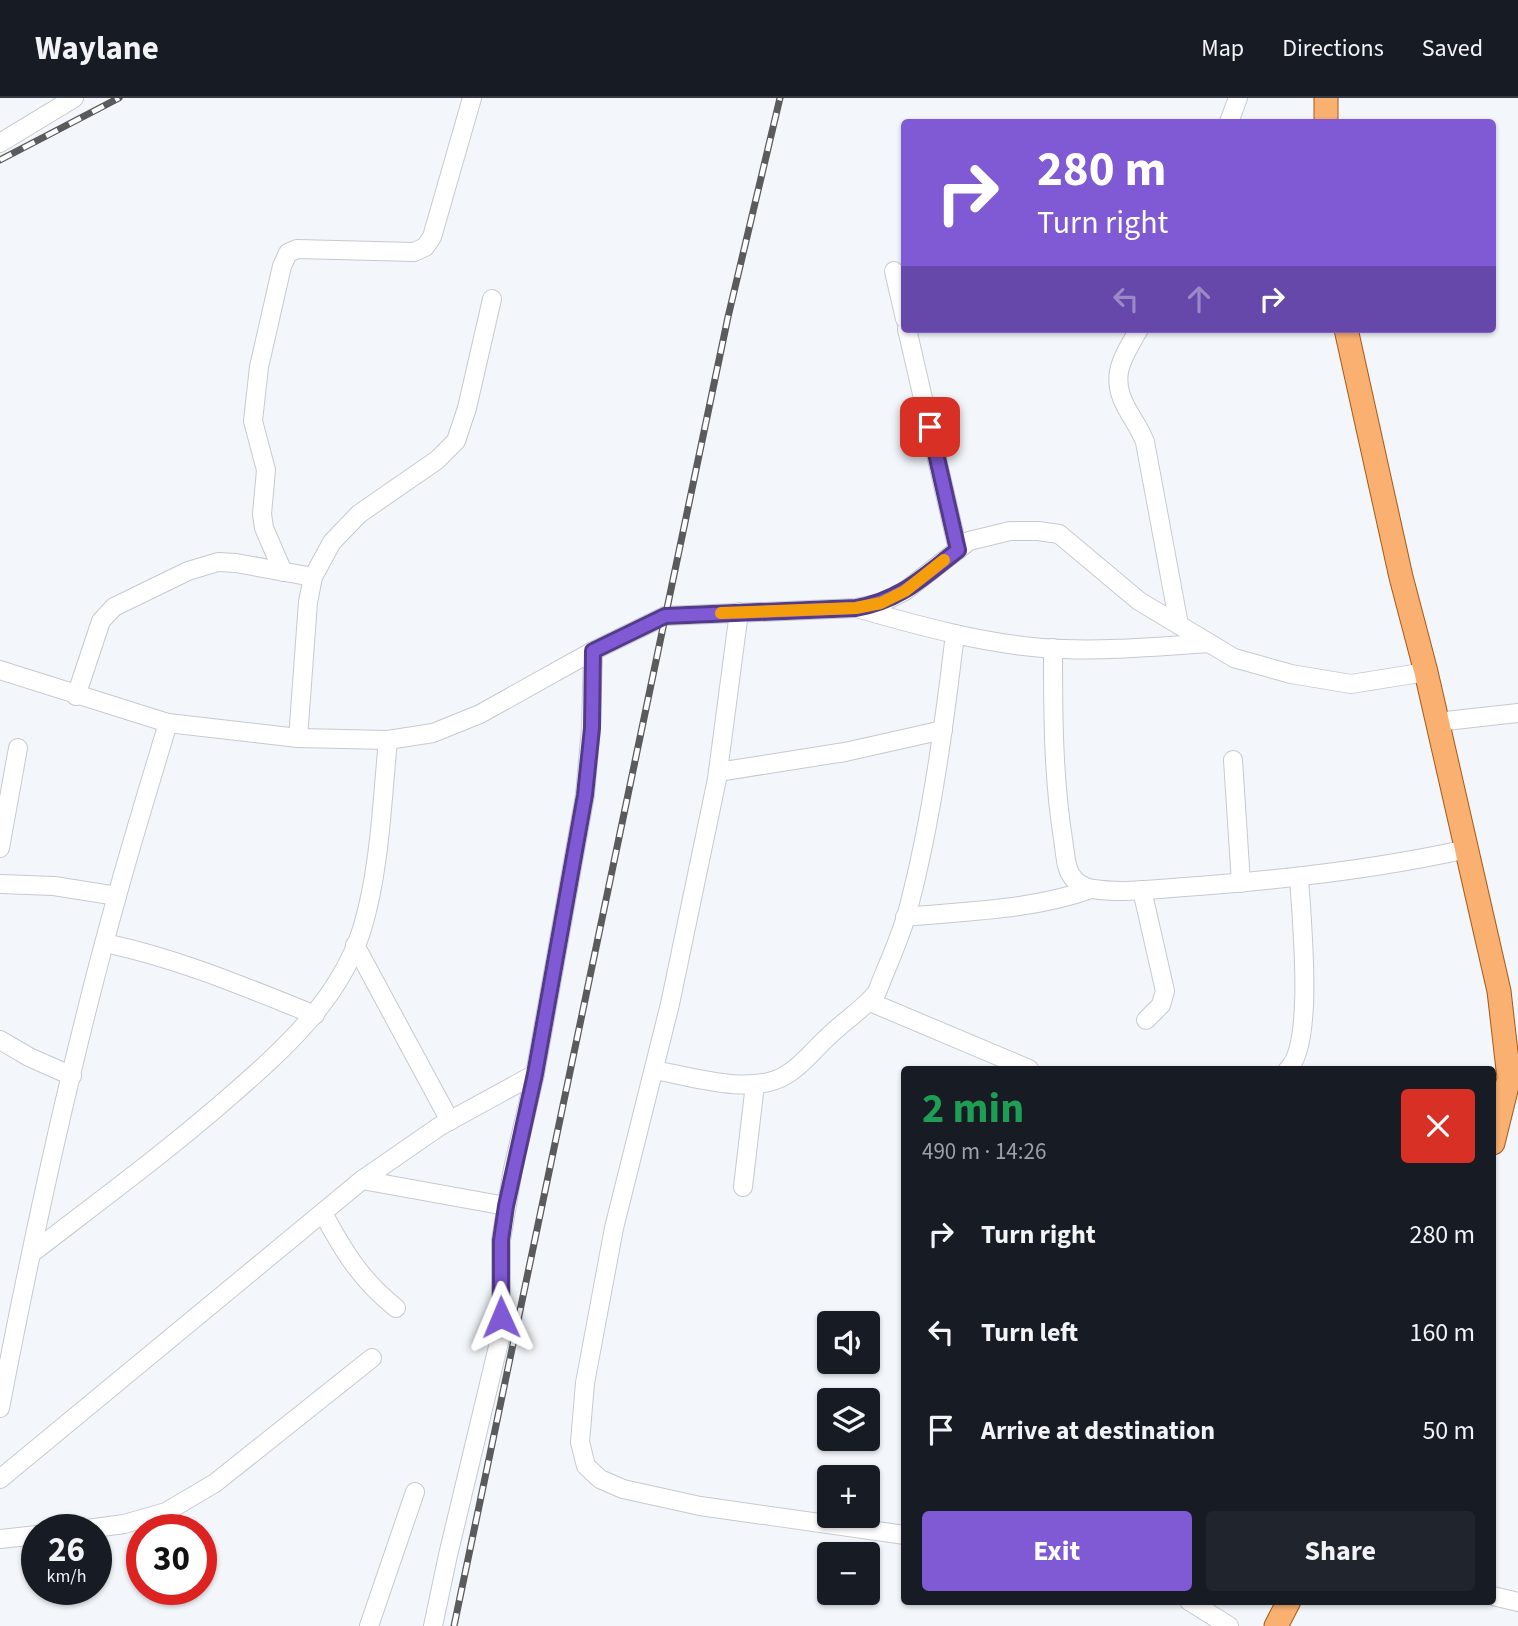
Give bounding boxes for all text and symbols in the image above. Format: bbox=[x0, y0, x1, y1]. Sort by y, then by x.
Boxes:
text: Waylane bbox=[35, 25, 159, 72]
text: Map bbox=[1201, 31, 1244, 66]
text: Directions bbox=[1282, 31, 1384, 66]
text: Saved bbox=[1422, 31, 1483, 66]
text: 280 m bbox=[1037, 135, 1166, 205]
icon: right bbox=[922, 147, 1013, 238]
text: Turn right bbox=[1037, 200, 1168, 246]
icon: left bbox=[1107, 280, 1145, 318]
icon: ahead bbox=[1180, 280, 1218, 318]
icon: right bbox=[1253, 280, 1291, 318]
pin bbox=[900, 397, 960, 457]
icon: arrive bbox=[911, 408, 949, 446]
text: 2 min bbox=[922, 1079, 1024, 1139]
button: close bbox=[1401, 1089, 1475, 1163]
text: 490 m · 14:26 bbox=[922, 1135, 1046, 1168]
icon: right bbox=[922, 1215, 960, 1253]
text: Turn right bbox=[981, 1216, 1096, 1253]
text: 280 m bbox=[1409, 1216, 1475, 1253]
position arrow bbox=[464, 1280, 538, 1354]
map controls bbox=[817, 1311, 880, 1605]
button: sound bbox=[817, 1311, 880, 1374]
icon: left bbox=[922, 1313, 960, 1351]
text: Turn left bbox=[981, 1314, 1078, 1351]
text: 160 m bbox=[1409, 1314, 1475, 1351]
button: layers bbox=[817, 1388, 880, 1451]
icon: arrive bbox=[922, 1411, 960, 1449]
text: Arrive at destination bbox=[981, 1412, 1215, 1449]
text: 50 m bbox=[1422, 1412, 1475, 1449]
button: + bbox=[817, 1465, 880, 1528]
button: Exit bbox=[922, 1511, 1192, 1591]
button: Share bbox=[1206, 1511, 1475, 1591]
speed limit sign: 30 bbox=[126, 1514, 217, 1605]
text: 26 bbox=[48, 1525, 85, 1575]
button: − bbox=[817, 1542, 880, 1605]
text: km/h bbox=[47, 1564, 86, 1589]

